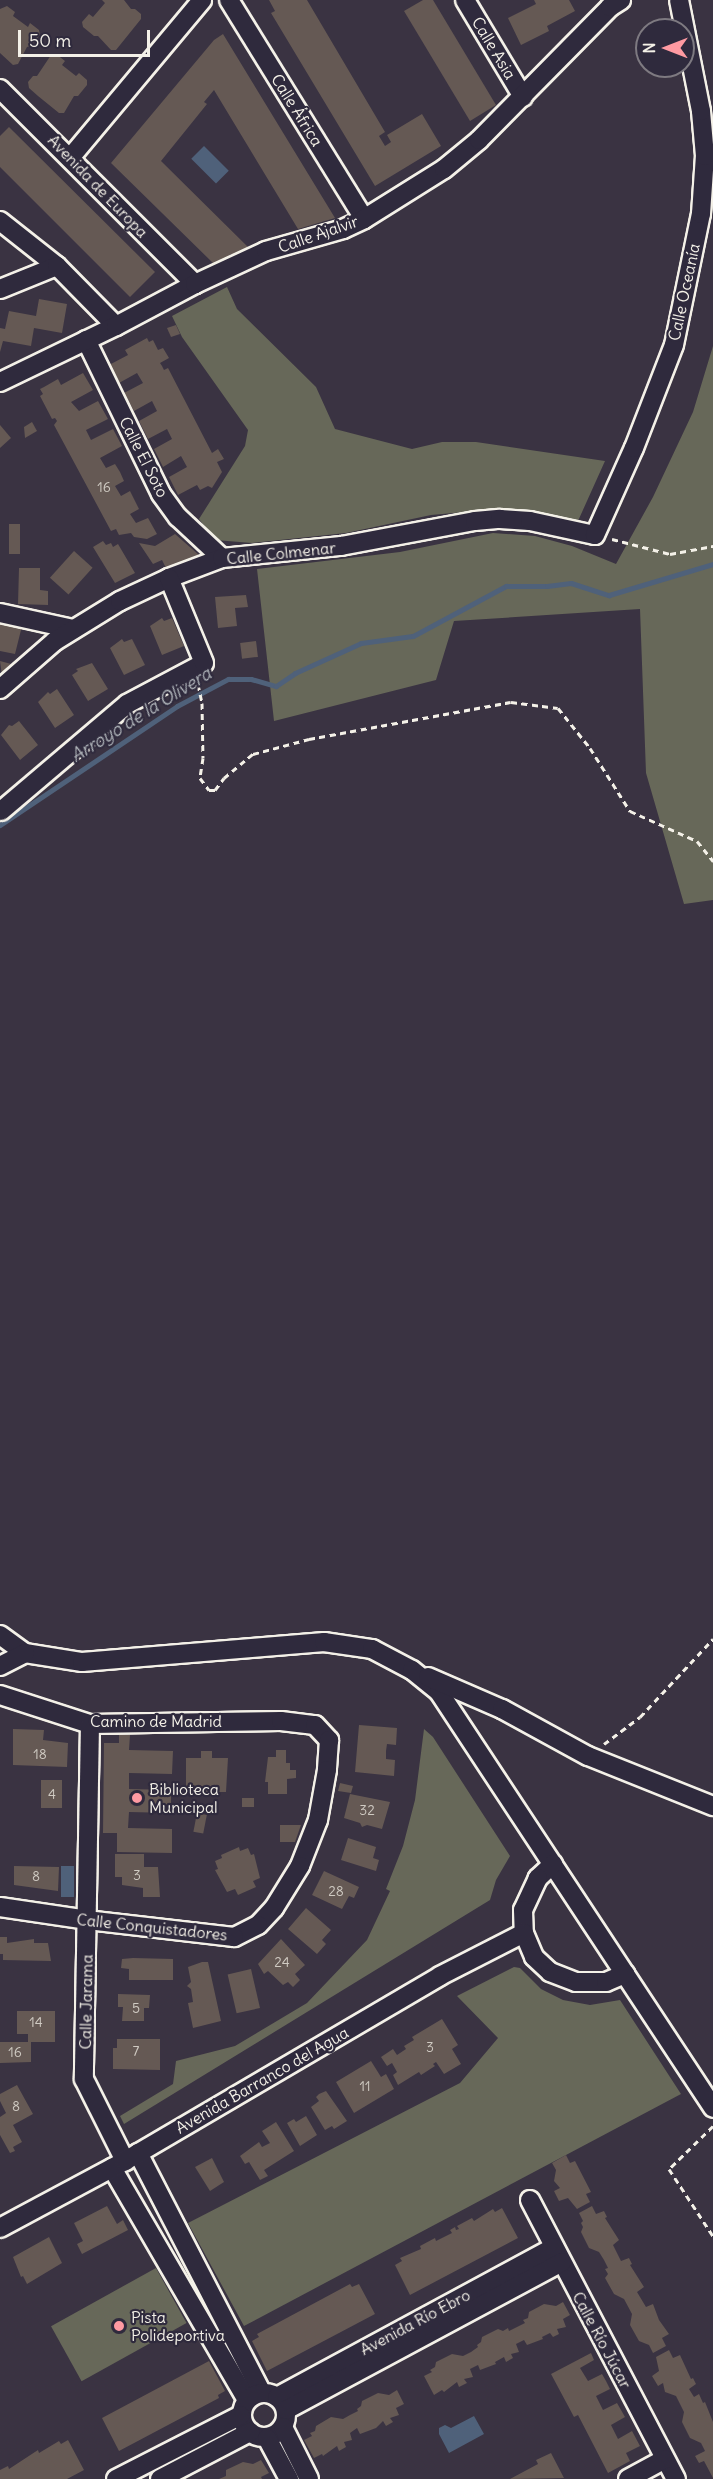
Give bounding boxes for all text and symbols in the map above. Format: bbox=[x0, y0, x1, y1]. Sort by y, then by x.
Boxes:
street label: Calle Asia bbox=[468, 13, 520, 83]
scale bar bbox=[21, 18, 153, 56]
north arrow bbox=[635, 18, 695, 78]
text: 50 m bbox=[29, 29, 71, 52]
text: N bbox=[639, 42, 659, 54]
street label: Calle África bbox=[267, 70, 327, 150]
street label: Avenida de Europa bbox=[44, 131, 152, 241]
street label: Calle Ajalvir bbox=[275, 211, 361, 257]
street label: Calle Oceanía bbox=[664, 242, 704, 342]
street label: Calle El Soto bbox=[115, 413, 173, 501]
house number: 16 bbox=[97, 479, 111, 495]
street label: Calle Colmenar bbox=[225, 538, 337, 568]
water label: Arroyo de la Olivera bbox=[67, 663, 215, 767]
street label: Camino de Madrid bbox=[90, 1711, 222, 1731]
house number: 18 bbox=[33, 1746, 47, 1762]
place label: Biblioteca Municipal bbox=[149, 1779, 219, 1817]
house number: 4 bbox=[48, 1786, 56, 1802]
marker: Biblioteca Municipal bbox=[130, 1791, 144, 1805]
house number: 32 bbox=[359, 1802, 375, 1818]
house number: 3 bbox=[133, 1867, 141, 1883]
house number: 8 bbox=[32, 1868, 40, 1884]
house number: 28 bbox=[328, 1883, 344, 1899]
street label: Calle Conquistadores bbox=[76, 1910, 228, 1944]
street label: Calle Jarama bbox=[76, 1954, 96, 2050]
house number: 24 bbox=[274, 1954, 290, 1970]
house number: 5 bbox=[132, 2000, 140, 2016]
house number: 14 bbox=[29, 2014, 43, 2030]
street label: Avenida Barranco del Agua bbox=[172, 2023, 352, 2137]
house number: 3 bbox=[426, 2039, 434, 2055]
house number: 7 bbox=[133, 2043, 139, 2059]
house number: 16 bbox=[8, 2044, 22, 2060]
house number: 11 bbox=[359, 2078, 371, 2094]
house number: 8 bbox=[12, 2098, 20, 2114]
street label: Avenida Río Ebro bbox=[357, 2285, 473, 2359]
street label: Calle Río Júcar bbox=[568, 2288, 636, 2392]
place label: Pista Polideportiva bbox=[131, 2307, 225, 2345]
marker: Pista Polideportiva bbox=[112, 2319, 126, 2333]

